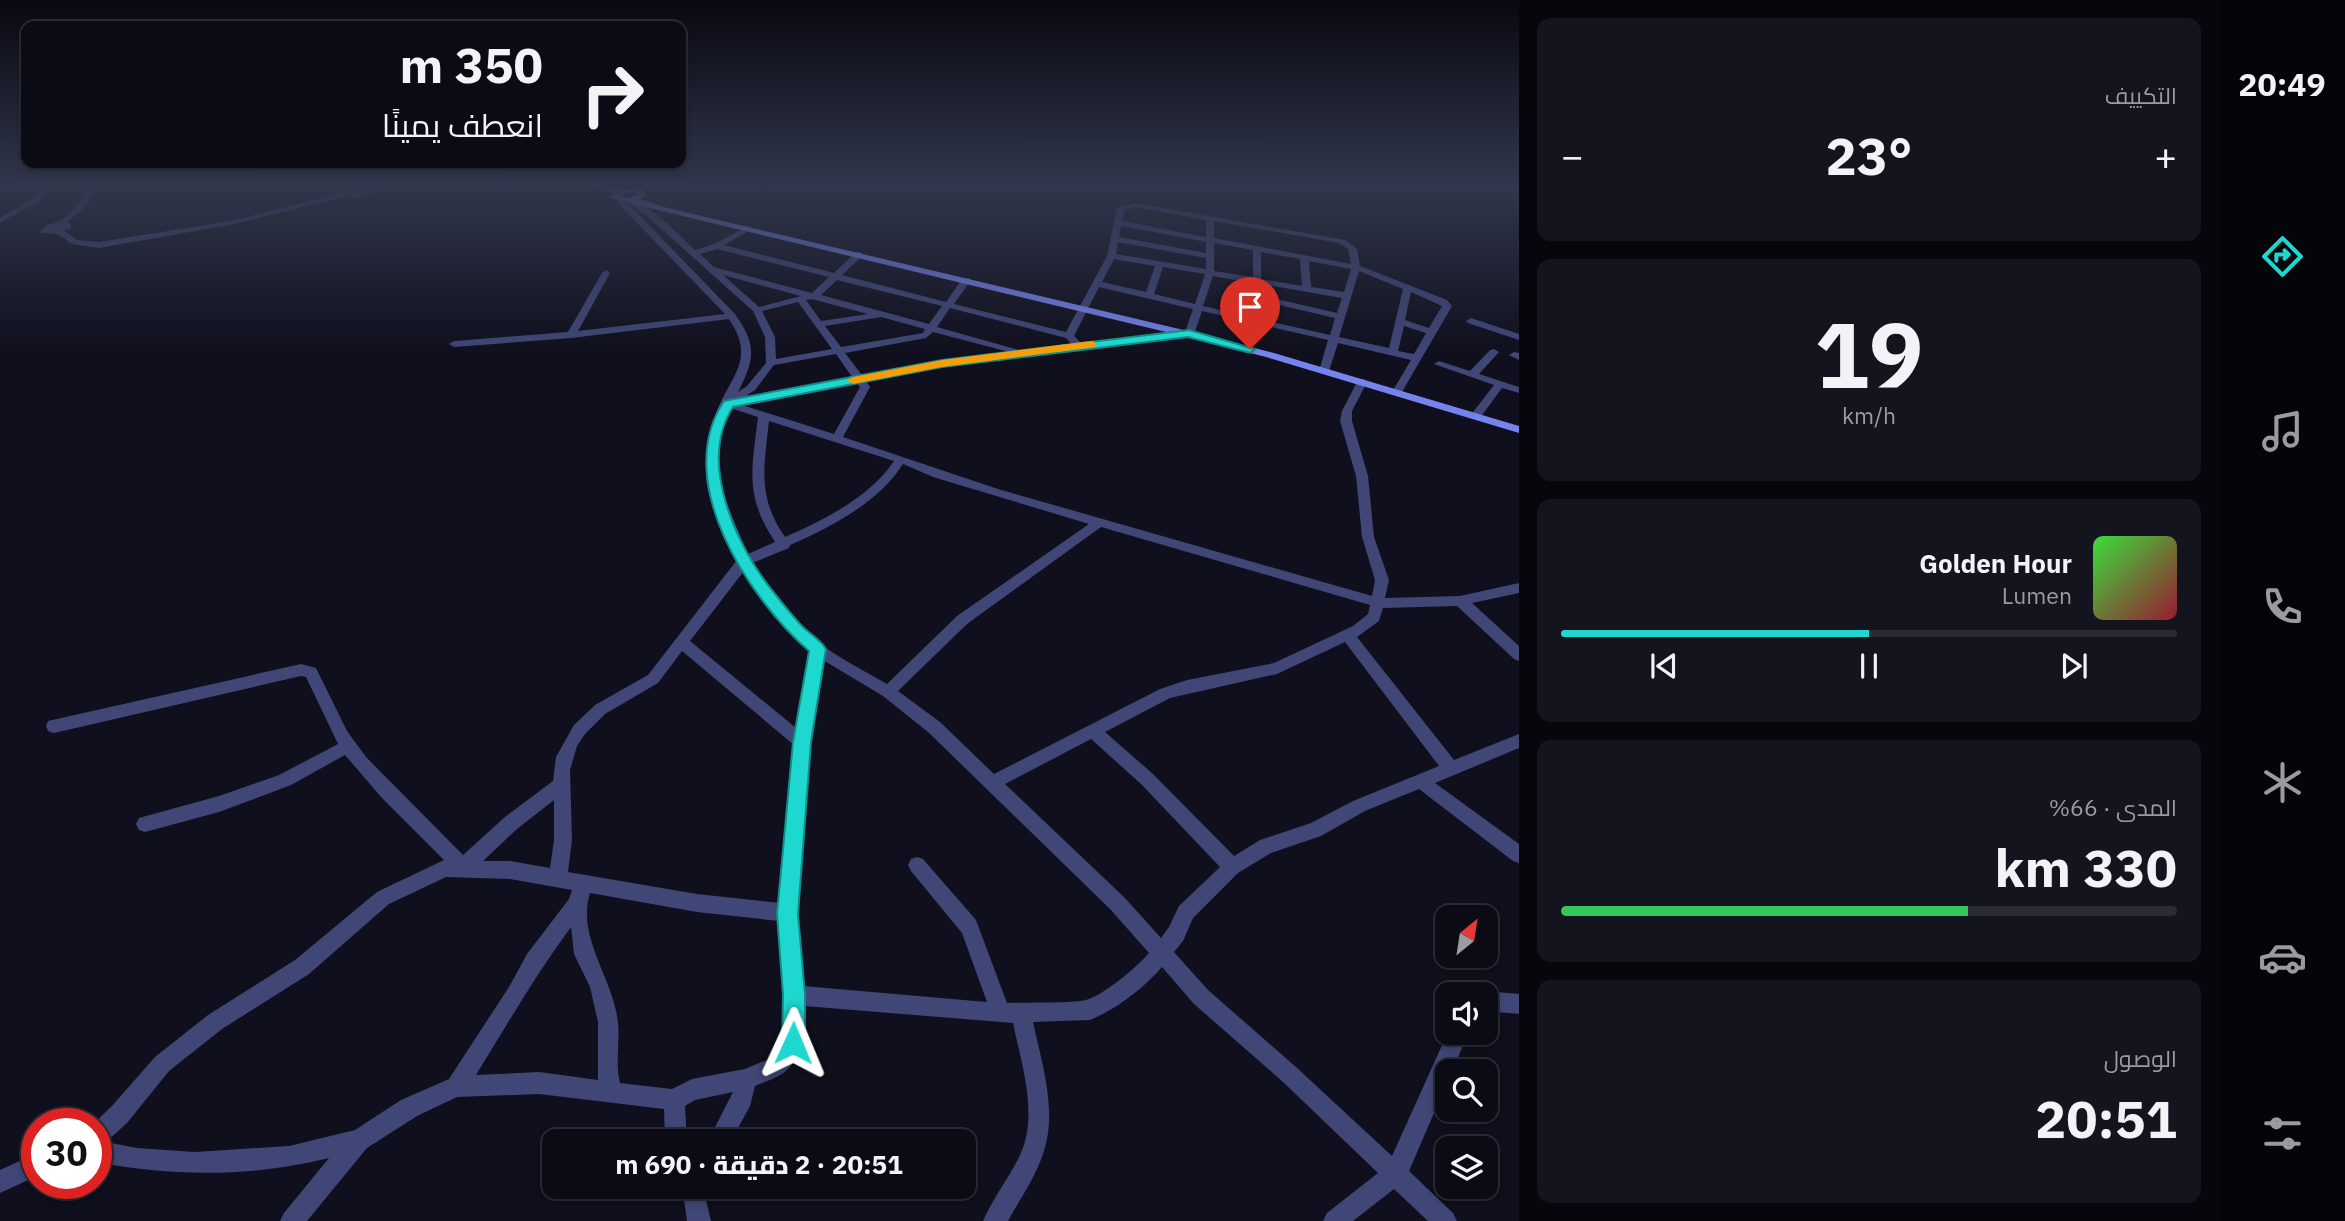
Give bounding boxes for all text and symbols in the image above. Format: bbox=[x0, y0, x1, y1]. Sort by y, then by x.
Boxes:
text: 350 m bbox=[399, 33, 543, 96]
icon: right bbox=[567, 49, 658, 140]
text: 20:49 bbox=[2238, 63, 2326, 105]
text: التكييف bbox=[2105, 80, 2177, 110]
text: انعطف يمينًا bbox=[382, 104, 543, 146]
text: 23° bbox=[1826, 122, 1912, 189]
text: − bbox=[1561, 131, 1584, 180]
text: + bbox=[2154, 131, 2177, 180]
icon: directions bbox=[2258, 232, 2307, 281]
pin bbox=[1220, 277, 1280, 349]
icon: arrive bbox=[1231, 288, 1269, 326]
text: 19 bbox=[1814, 295, 1924, 413]
text: km/h bbox=[1842, 400, 1896, 430]
icon: music bbox=[2258, 407, 2307, 456]
text: Golden Hour bbox=[1919, 546, 2072, 580]
text: Lumen bbox=[2002, 580, 2072, 610]
icon: phone bbox=[2258, 582, 2307, 631]
icon: previous bbox=[1645, 647, 1683, 685]
icon: pause bbox=[1850, 647, 1888, 685]
icon: next bbox=[2055, 647, 2093, 685]
icon: climate bbox=[2258, 758, 2307, 807]
text: المدى · 66% bbox=[2049, 792, 2177, 822]
text: 330 km bbox=[1995, 834, 2177, 901]
north arrow bbox=[1435, 905, 1498, 968]
map controls bbox=[1435, 905, 1498, 1199]
icon: car bbox=[2258, 933, 2307, 982]
button: sound bbox=[1435, 982, 1498, 1045]
position arrow bbox=[756, 1006, 830, 1080]
text: الوصول bbox=[2104, 1043, 2177, 1073]
button: search bbox=[1435, 1059, 1498, 1122]
text: 20:51 bbox=[2035, 1085, 2177, 1152]
speed limit sign: 30 bbox=[21, 1108, 112, 1199]
icon: filters bbox=[2258, 1109, 2307, 1158]
button: layers bbox=[1435, 1136, 1498, 1199]
text: 20:51 · 2 دقيقة · 690 m bbox=[615, 1147, 903, 1181]

